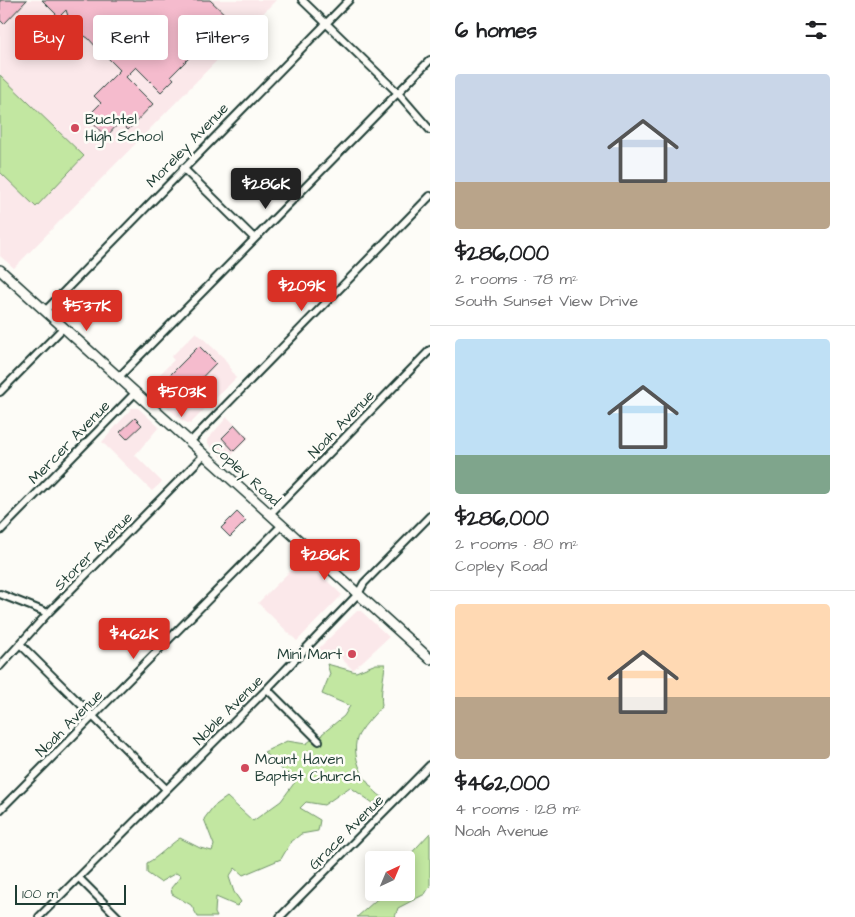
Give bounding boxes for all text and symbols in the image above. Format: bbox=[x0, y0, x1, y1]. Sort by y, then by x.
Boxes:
chip: Buy bbox=[15, 15, 83, 60]
chip: Rent bbox=[93, 15, 168, 60]
chip: Filters bbox=[178, 15, 268, 60]
text: 6 homes bbox=[455, 16, 537, 45]
icon: filters bbox=[802, 16, 830, 44]
street label: Moreley Avenue bbox=[141, 98, 234, 193]
icon: home bbox=[598, 106, 688, 196]
place label: Buchtel High School bbox=[85, 109, 163, 148]
marker: Buchtel High School bbox=[69, 122, 81, 134]
pin: $286K bbox=[231, 168, 301, 210]
text: $286K bbox=[242, 173, 290, 195]
text: $286,000 bbox=[455, 239, 549, 268]
text: 2 rooms · 78 m² bbox=[455, 268, 578, 290]
pin: $209K bbox=[267, 270, 337, 312]
text: $209K bbox=[279, 275, 325, 297]
pin: $537K bbox=[52, 290, 122, 332]
text: South Sunset View Drive bbox=[455, 290, 638, 312]
text: $537K bbox=[63, 295, 111, 317]
icon: home bbox=[598, 372, 688, 462]
pin: $503K bbox=[147, 376, 217, 418]
text: $503K bbox=[158, 381, 206, 403]
street label: Noah Avenue bbox=[303, 386, 379, 463]
street label: Mercer Avenue bbox=[24, 396, 115, 489]
street label: Copley Road bbox=[206, 438, 285, 512]
text: $286,000 bbox=[455, 504, 549, 533]
street label: Storer Avenue bbox=[49, 507, 137, 595]
text: 2 rooms · 80 m² bbox=[455, 533, 578, 555]
pin: $286K bbox=[290, 538, 360, 581]
text: $286K bbox=[301, 544, 349, 566]
text: Copley Road bbox=[455, 555, 547, 577]
pin: $462K bbox=[99, 618, 169, 660]
text: $462K bbox=[110, 623, 158, 645]
icon: home bbox=[598, 637, 688, 727]
place label: Mini Mart bbox=[277, 644, 342, 665]
marker: Mini Mart bbox=[346, 648, 358, 660]
street label: Noble Avenue bbox=[189, 671, 268, 750]
street label: Noah Avenue bbox=[31, 685, 108, 762]
place label: Mount Haven Baptist Church bbox=[255, 749, 361, 787]
marker: Mount Haven Baptist Church bbox=[239, 762, 251, 774]
text: $462,000 bbox=[455, 769, 550, 798]
street label: Grace Avenue bbox=[304, 790, 389, 875]
text: 4 rooms · 128 m² bbox=[455, 798, 581, 820]
text: Noah Avenue bbox=[455, 820, 548, 842]
north arrow bbox=[365, 851, 415, 901]
map controls bbox=[365, 851, 415, 901]
scale bar bbox=[15, 882, 126, 905]
text: 100 m bbox=[22, 884, 58, 904]

